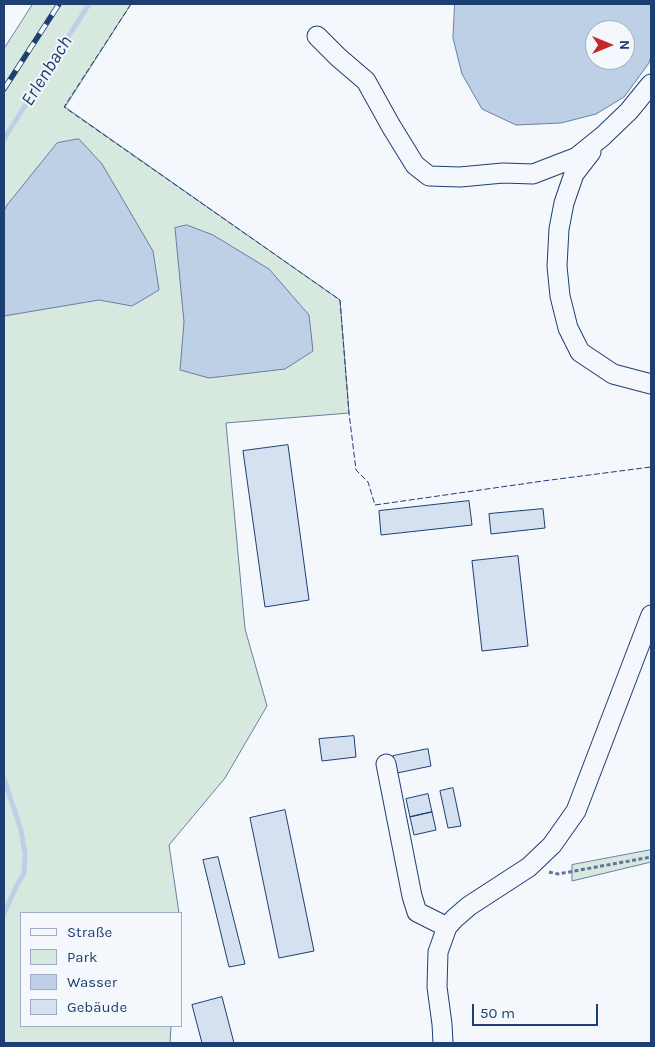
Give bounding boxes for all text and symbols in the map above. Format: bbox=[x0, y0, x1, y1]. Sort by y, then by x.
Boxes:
north arrow bbox=[585, 20, 635, 70]
water label: Erlenbach bbox=[16, 32, 78, 110]
text: N bbox=[616, 40, 633, 50]
legend bbox=[20, 912, 182, 1027]
text: Straße bbox=[67, 923, 112, 941]
text: Park bbox=[67, 948, 97, 966]
text: Wasser bbox=[67, 973, 117, 991]
scale bar bbox=[475, 994, 601, 1026]
text: Gebäude bbox=[67, 998, 127, 1016]
text: 50 m bbox=[480, 1004, 515, 1022]

